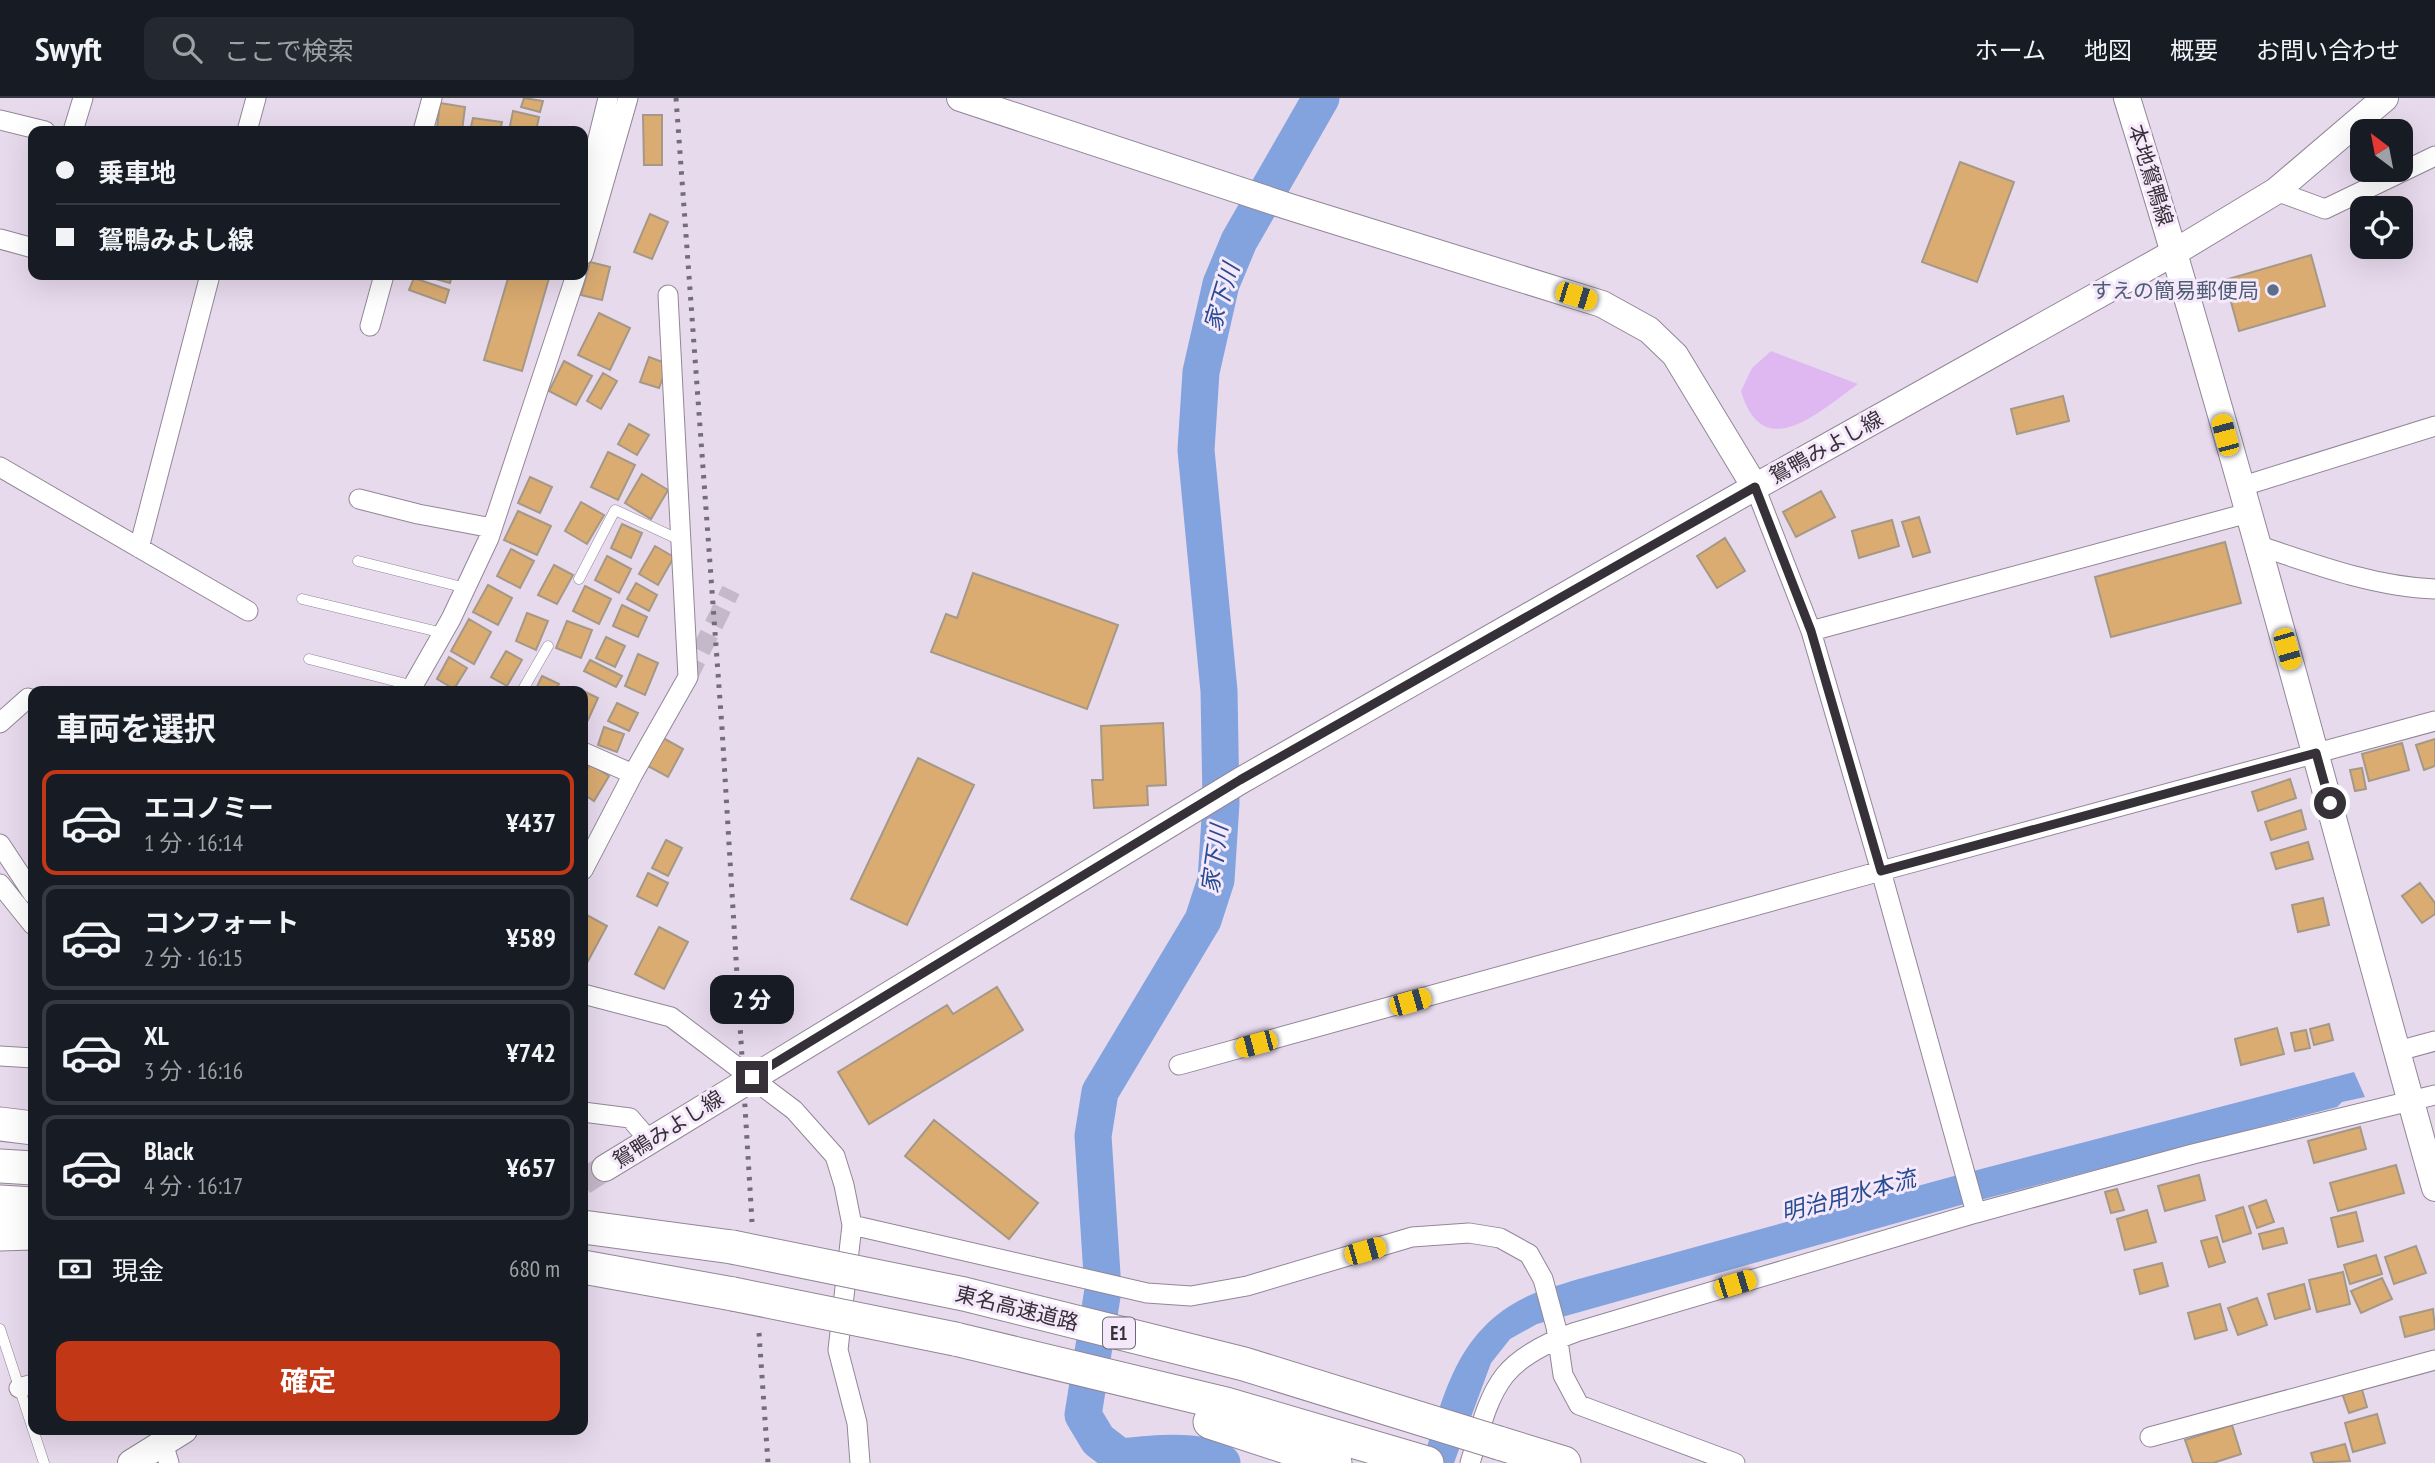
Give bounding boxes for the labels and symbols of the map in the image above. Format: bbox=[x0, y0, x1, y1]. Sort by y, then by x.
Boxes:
north arrow bbox=[2350, 119, 2413, 182]
street label: 本地鴛鴨線 bbox=[2123, 121, 2179, 229]
water label: 家下川 bbox=[1197, 257, 1246, 334]
place label: すえの簡易郵便局 bbox=[2091, 277, 2259, 304]
car bbox=[1553, 280, 1600, 312]
marker: すえの簡易郵便局 bbox=[2265, 282, 2281, 298]
street label: 鴛鴨みよし線 bbox=[1764, 405, 1888, 489]
car bbox=[2210, 412, 2241, 458]
car bbox=[2272, 626, 2303, 672]
route start bbox=[2314, 787, 2346, 819]
water label: 家下川 bbox=[1195, 820, 1234, 895]
callout: 2 分 bbox=[710, 976, 794, 1024]
car bbox=[1387, 986, 1434, 1018]
car bbox=[1233, 1028, 1280, 1060]
route end bbox=[736, 1061, 768, 1093]
street label: 鴛鴨みよし線 bbox=[607, 1084, 729, 1174]
water label: 明治用水本流 bbox=[1778, 1162, 1921, 1227]
car bbox=[1342, 1235, 1389, 1267]
car bbox=[1712, 1268, 1759, 1300]
street label: 東名高速道路 bbox=[953, 1280, 1081, 1336]
road number: E1 bbox=[1103, 1317, 1135, 1348]

